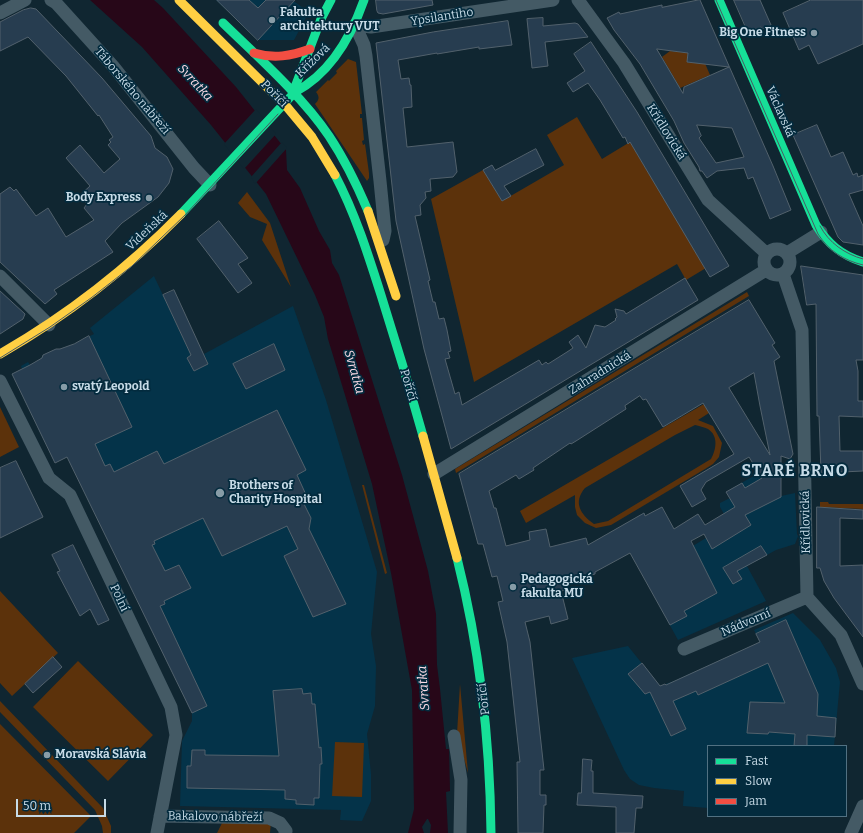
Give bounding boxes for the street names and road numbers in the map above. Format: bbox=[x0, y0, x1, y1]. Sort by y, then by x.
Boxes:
street label: Ypsilantiho bbox=[410, 5, 474, 29]
street label: Křížová bbox=[293, 41, 333, 81]
street label: Táborského nábřeží bbox=[91, 44, 173, 138]
street label: Poříčí bbox=[258, 77, 290, 111]
street label: Václavská bbox=[762, 84, 798, 140]
street label: Křídlovická bbox=[643, 101, 689, 163]
street label: Vídeňská bbox=[123, 208, 171, 254]
street label: Zahradnická bbox=[566, 348, 634, 398]
street label: Poříčí bbox=[397, 368, 419, 402]
street label: Křídlovická bbox=[798, 490, 814, 554]
street label: Polní bbox=[106, 582, 132, 614]
street label: Nádvorní bbox=[719, 606, 773, 640]
street label: Poříčí bbox=[475, 682, 493, 716]
street label: Bakalovo nábřeží bbox=[168, 809, 262, 825]

